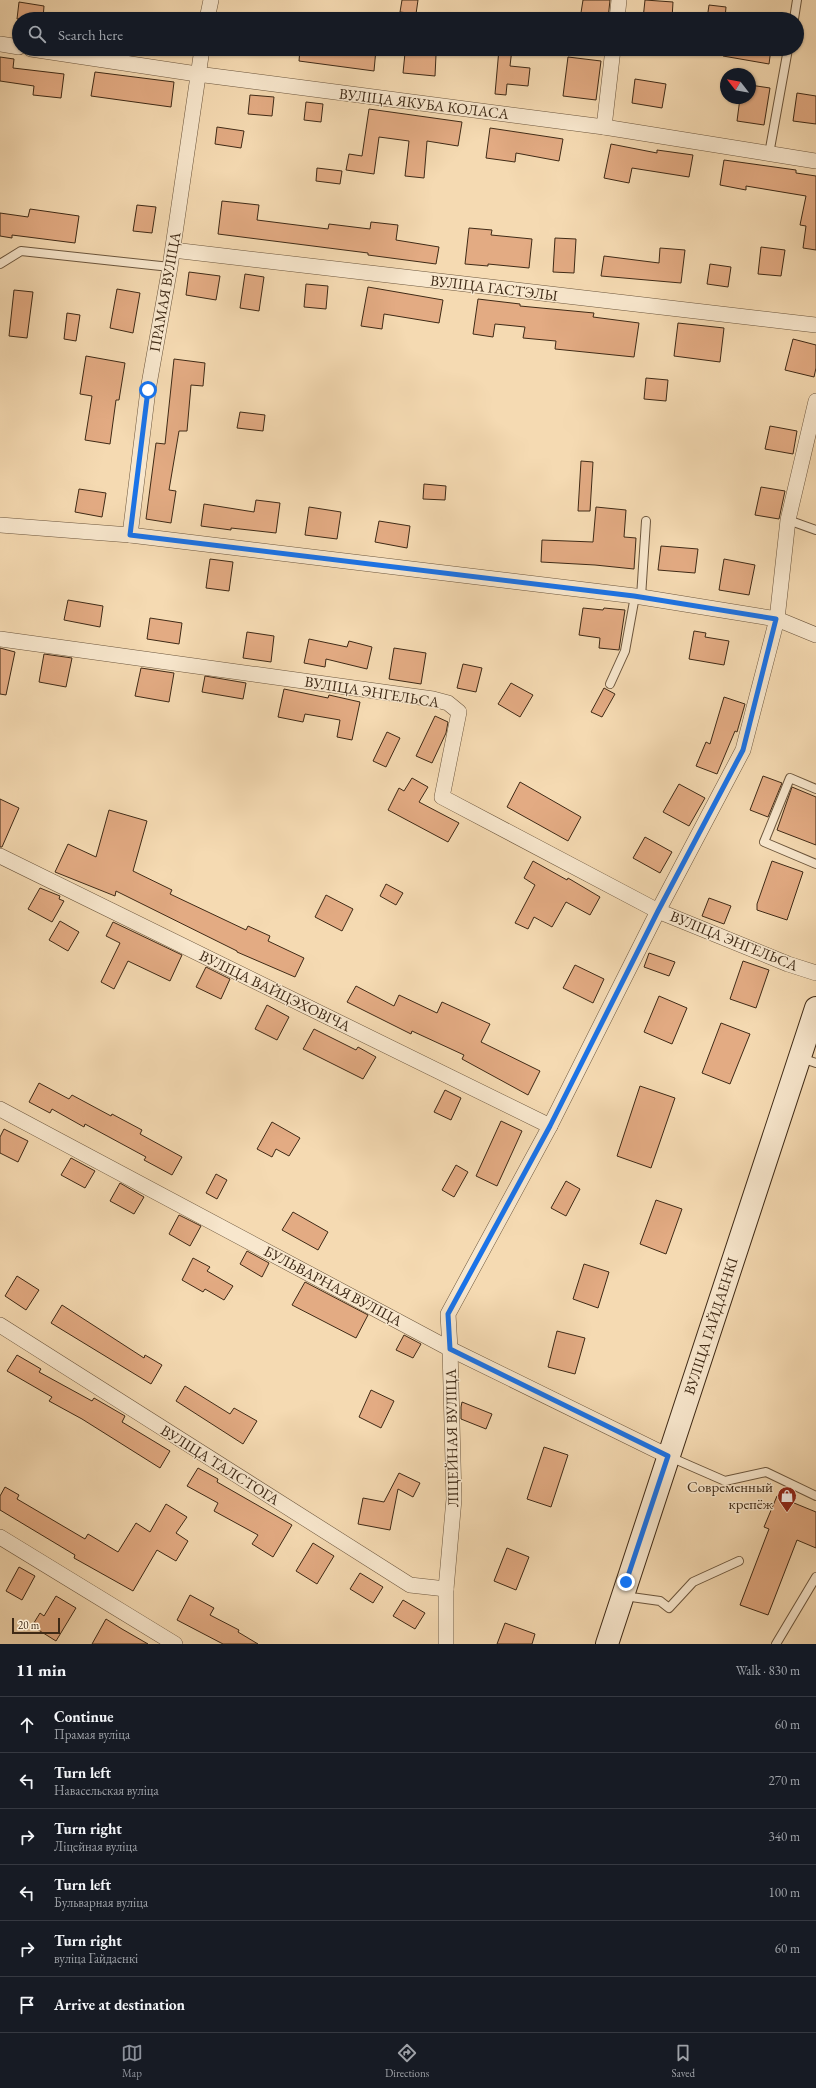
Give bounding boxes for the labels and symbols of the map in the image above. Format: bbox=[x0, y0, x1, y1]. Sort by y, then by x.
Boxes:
north arrow bbox=[720, 68, 756, 104]
street label: ВУЛІЦА ЯКУБА КОЛАСА bbox=[338, 84, 511, 123]
street label: ПРАМАЯ ВУЛІЦА bbox=[145, 230, 185, 353]
street label: ВУЛІЦА ГАСТЭЛЫ bbox=[429, 270, 559, 305]
route start bbox=[139, 381, 157, 399]
street label: ВУЛІЦА ЭНГЕЛЬСА bbox=[303, 671, 441, 712]
street label: ВУЛІЦА ЭНГЕЛЬСА bbox=[667, 906, 801, 975]
street label: ВУЛІЦА ВАЙЦЭХОВІЧА bbox=[196, 946, 355, 1036]
street label: БУЛЬВАРНАЯ ВУЛІЦА bbox=[261, 1241, 406, 1330]
street label: ВУЛІЦА ГАЙДАЕНКІ bbox=[679, 1255, 742, 1397]
street label: ЛІЦЕЙНАЯ ВУЛІЦА bbox=[441, 1368, 462, 1507]
street label: ВУЛІЦА ТАЛСТОГА bbox=[157, 1420, 284, 1509]
place label: Современный крепёж bbox=[687, 1477, 773, 1513]
shop icon: Современный крепёж bbox=[776, 1485, 798, 1513]
route end bbox=[617, 1573, 635, 1591]
scale bar bbox=[12, 1616, 60, 1635]

